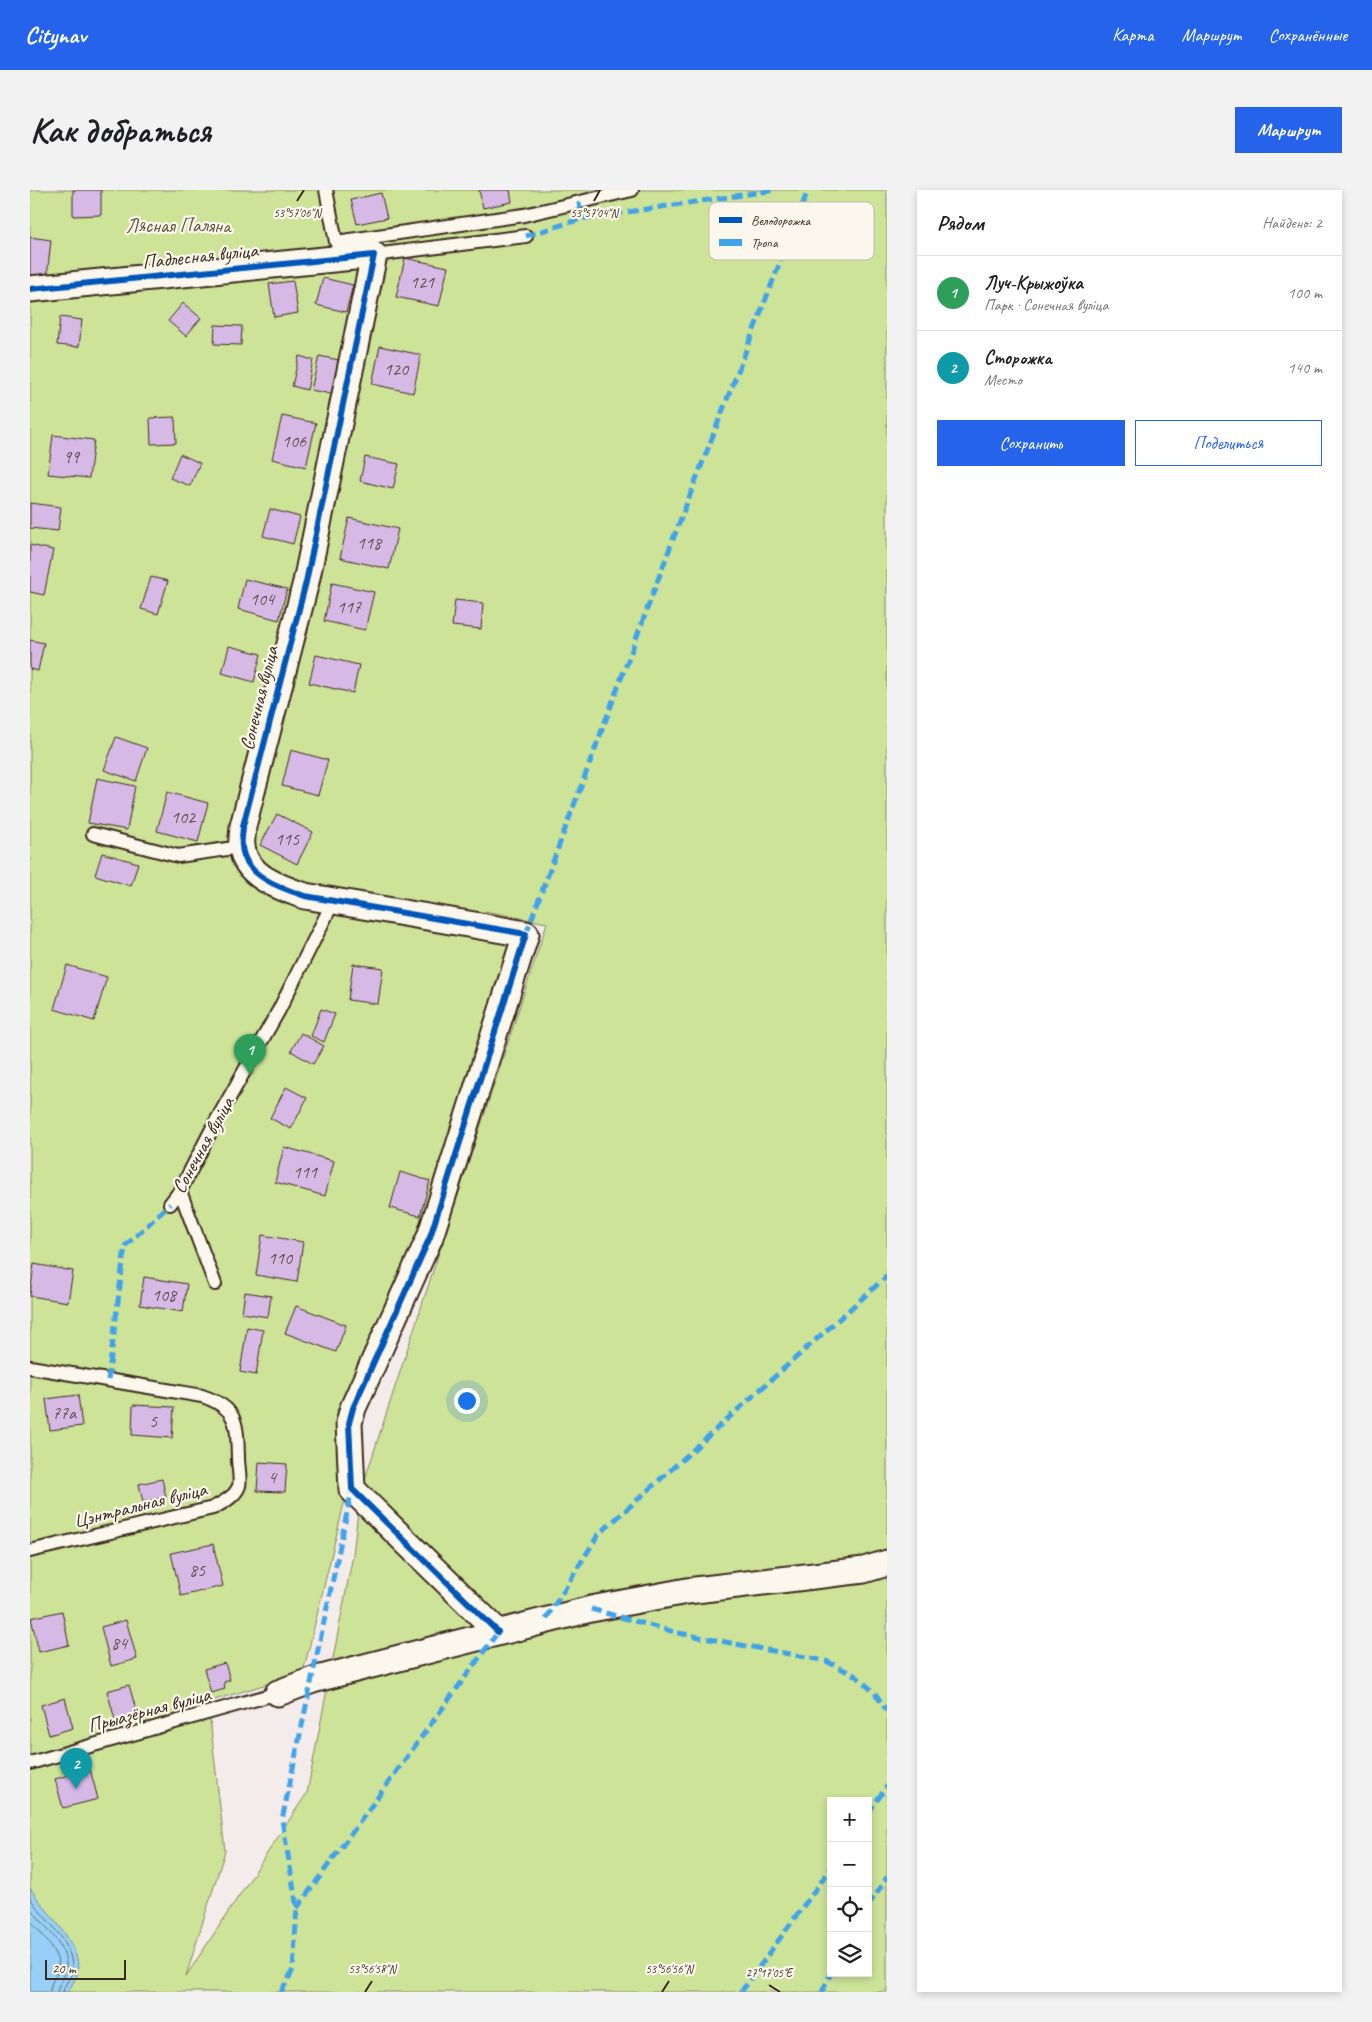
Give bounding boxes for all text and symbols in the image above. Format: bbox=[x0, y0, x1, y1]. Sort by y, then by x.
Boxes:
text: Citynav bbox=[25, 20, 86, 50]
text: Карта bbox=[1112, 24, 1153, 46]
text: Маршрут bbox=[1181, 24, 1241, 46]
text: Сохранённые bbox=[1269, 24, 1347, 46]
button: Маршрут bbox=[1235, 107, 1342, 153]
text: Как добраться bbox=[30, 108, 211, 153]
legend bbox=[709, 202, 874, 260]
text: 53°57'06"N bbox=[273, 205, 322, 221]
text: 53°57'04"N bbox=[570, 205, 619, 221]
text: Рядом bbox=[937, 210, 984, 236]
text: Велодорожка bbox=[751, 212, 812, 229]
park label: Лясная Паляна bbox=[126, 213, 232, 238]
text: Найдено: 2 bbox=[1262, 213, 1322, 233]
text: Тропа bbox=[751, 234, 779, 251]
street label: Падлесная вуліца bbox=[141, 237, 260, 275]
house number: 121 bbox=[410, 271, 435, 293]
text: Луч-Крыжоўка bbox=[984, 271, 1083, 295]
text: 1 bbox=[949, 283, 957, 303]
text: 100 m bbox=[1288, 283, 1322, 303]
text: Парк · Сонечная вуліца bbox=[984, 295, 1109, 315]
text: Сторожка bbox=[984, 346, 1051, 370]
house number: 120 bbox=[384, 358, 410, 380]
text: 2 bbox=[949, 358, 957, 378]
text: 140 m bbox=[1288, 358, 1322, 378]
text: Место bbox=[984, 370, 1022, 390]
button: Сохранить bbox=[937, 420, 1125, 466]
button: Поделиться bbox=[1135, 420, 1322, 466]
house number: 106 bbox=[282, 430, 307, 452]
house number: 99 bbox=[63, 446, 81, 468]
house number: 118 bbox=[357, 532, 383, 554]
house number: 104 bbox=[250, 588, 276, 610]
house number: 117 bbox=[337, 596, 362, 618]
street label: Сонечная вуліца bbox=[234, 642, 284, 753]
house number: 102 bbox=[171, 806, 197, 828]
house number: 115 bbox=[275, 828, 300, 850]
pin: 1 bbox=[234, 1034, 266, 1075]
street label: Сонечная вуліца bbox=[166, 1091, 240, 1198]
house number: 111 bbox=[293, 1161, 318, 1183]
house number: 110 bbox=[268, 1247, 294, 1269]
house number: 108 bbox=[152, 1284, 178, 1306]
your location bbox=[454, 1388, 480, 1414]
house number: 77а bbox=[52, 1402, 77, 1424]
house number: 5 bbox=[149, 1410, 158, 1432]
house number: 4 bbox=[268, 1466, 278, 1488]
street label: Цэнтральная вуліца bbox=[71, 1476, 210, 1534]
house number: 85 bbox=[189, 1559, 206, 1581]
house number: 84 bbox=[111, 1632, 129, 1654]
street label: Прыазёрная вуліца bbox=[85, 1681, 215, 1739]
pin: 2 bbox=[60, 1748, 92, 1789]
map controls bbox=[827, 1797, 872, 1977]
button: + bbox=[827, 1797, 872, 1842]
button: − bbox=[827, 1842, 872, 1887]
button: locate bbox=[827, 1887, 872, 1932]
button: layers bbox=[827, 1932, 872, 1977]
scale bar bbox=[45, 1957, 126, 1980]
text: 20 m bbox=[52, 1960, 76, 1977]
text: 53°56'58"N bbox=[348, 1961, 397, 1977]
text: 53°56'56"N bbox=[645, 1961, 694, 1977]
text: 27°17'05"E bbox=[746, 1965, 794, 1981]

